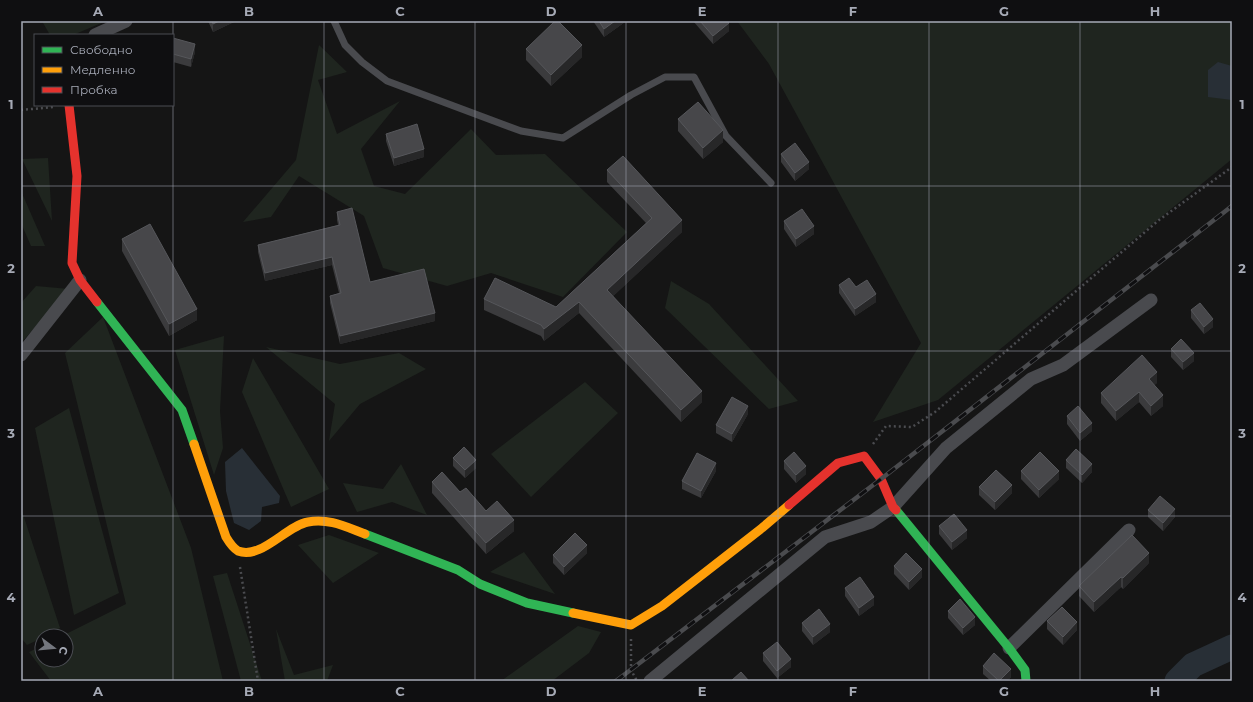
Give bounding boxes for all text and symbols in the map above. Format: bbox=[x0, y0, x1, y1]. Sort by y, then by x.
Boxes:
text: A bbox=[92, 3, 104, 19]
text: B bbox=[244, 3, 254, 19]
text: C bbox=[395, 3, 405, 19]
text: D bbox=[546, 3, 557, 19]
text: E bbox=[698, 3, 707, 19]
text: F bbox=[849, 3, 857, 19]
text: G bbox=[999, 3, 1009, 19]
text: H bbox=[1150, 3, 1160, 19]
legend bbox=[34, 34, 174, 106]
text: Свободно bbox=[70, 42, 133, 57]
text: Медленно bbox=[70, 62, 136, 77]
text: Пробка bbox=[70, 82, 118, 97]
text: 1 bbox=[8, 96, 14, 112]
text: 1 bbox=[1239, 96, 1245, 112]
text: 2 bbox=[7, 260, 15, 276]
text: 2 bbox=[1238, 260, 1246, 276]
text: 3 bbox=[6, 425, 15, 441]
text: 3 bbox=[1237, 425, 1246, 441]
text: 4 bbox=[7, 589, 16, 605]
text: 4 bbox=[1238, 589, 1247, 605]
north arrow bbox=[34, 628, 74, 668]
text: С bbox=[56, 645, 71, 657]
text: A bbox=[92, 683, 104, 699]
text: B bbox=[244, 683, 254, 699]
text: C bbox=[395, 683, 405, 699]
text: D bbox=[546, 683, 557, 699]
text: E bbox=[698, 683, 707, 699]
text: F bbox=[849, 683, 857, 699]
text: G bbox=[999, 683, 1009, 699]
text: H bbox=[1150, 683, 1160, 699]

